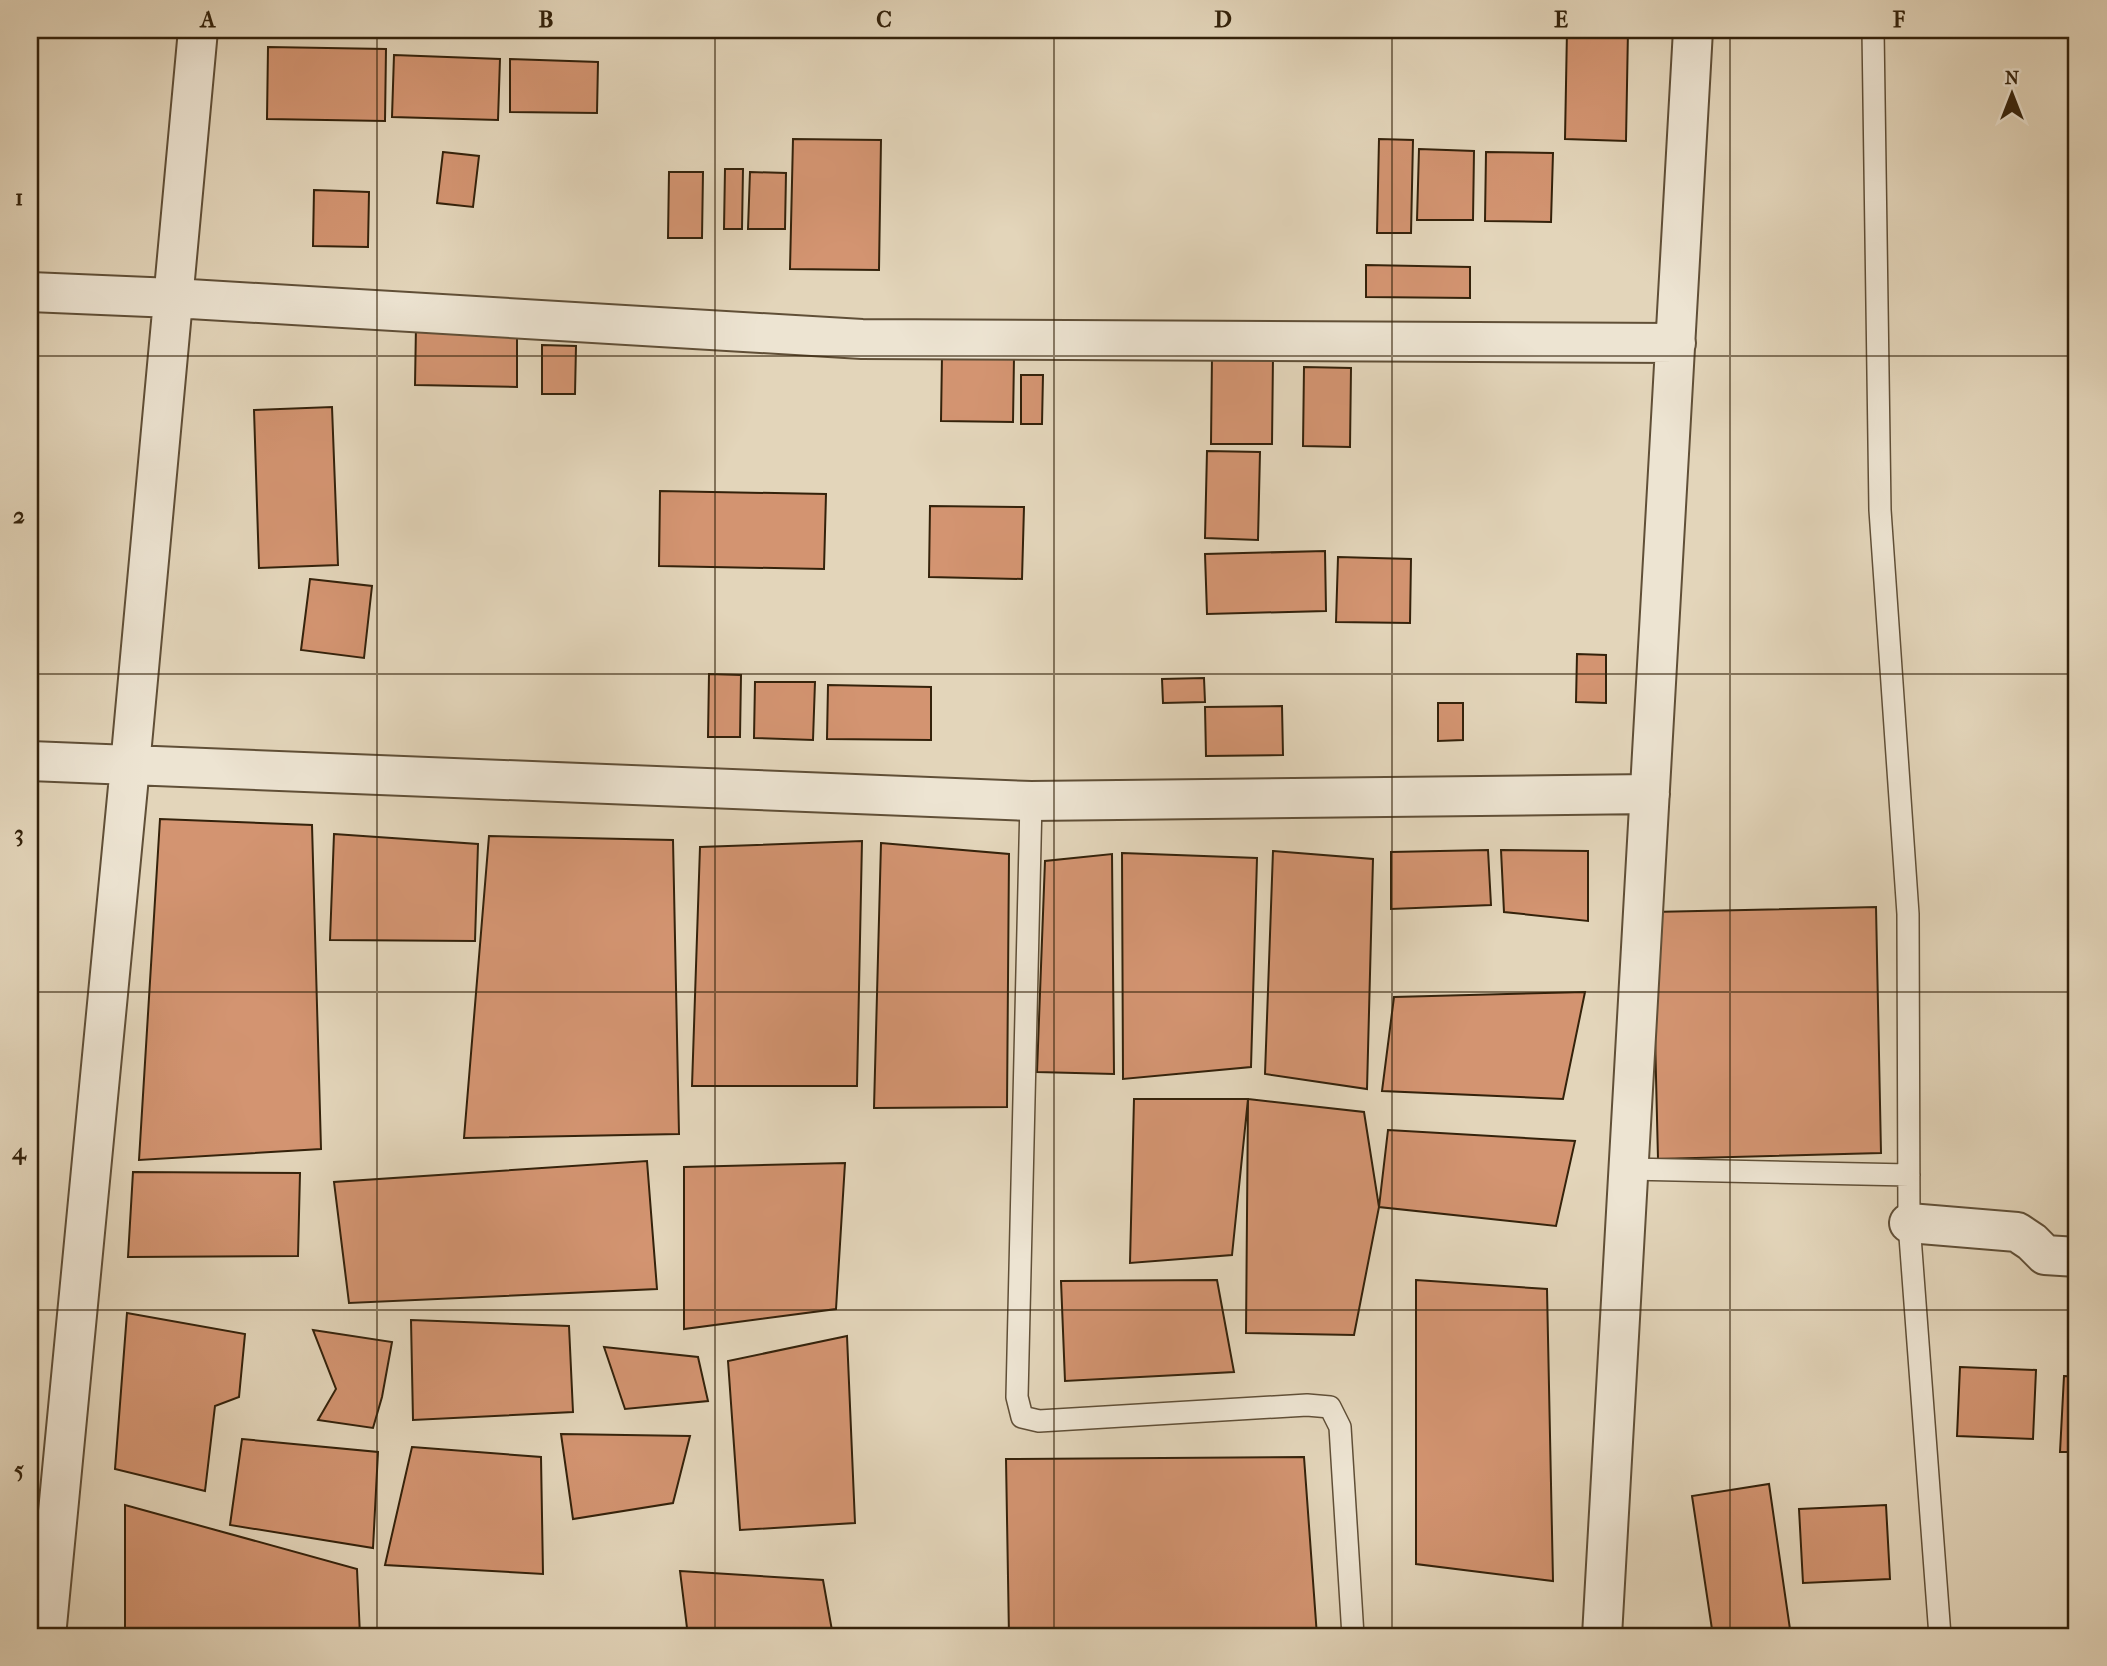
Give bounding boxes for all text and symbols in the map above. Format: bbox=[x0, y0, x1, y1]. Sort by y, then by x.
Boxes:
text: A bbox=[199, 6, 217, 33]
text: B bbox=[539, 6, 554, 33]
text: C bbox=[876, 6, 892, 33]
text: D bbox=[1214, 6, 1232, 33]
text: E bbox=[1554, 6, 1568, 33]
text: F bbox=[1892, 6, 1906, 33]
north arrow bbox=[1978, 60, 2048, 130]
text: N bbox=[2005, 67, 2020, 89]
text: 1 bbox=[15, 184, 23, 211]
text: 2 bbox=[13, 502, 25, 529]
text: 3 bbox=[14, 820, 24, 847]
text: 4 bbox=[11, 1138, 27, 1165]
text: 5 bbox=[14, 1456, 24, 1483]

